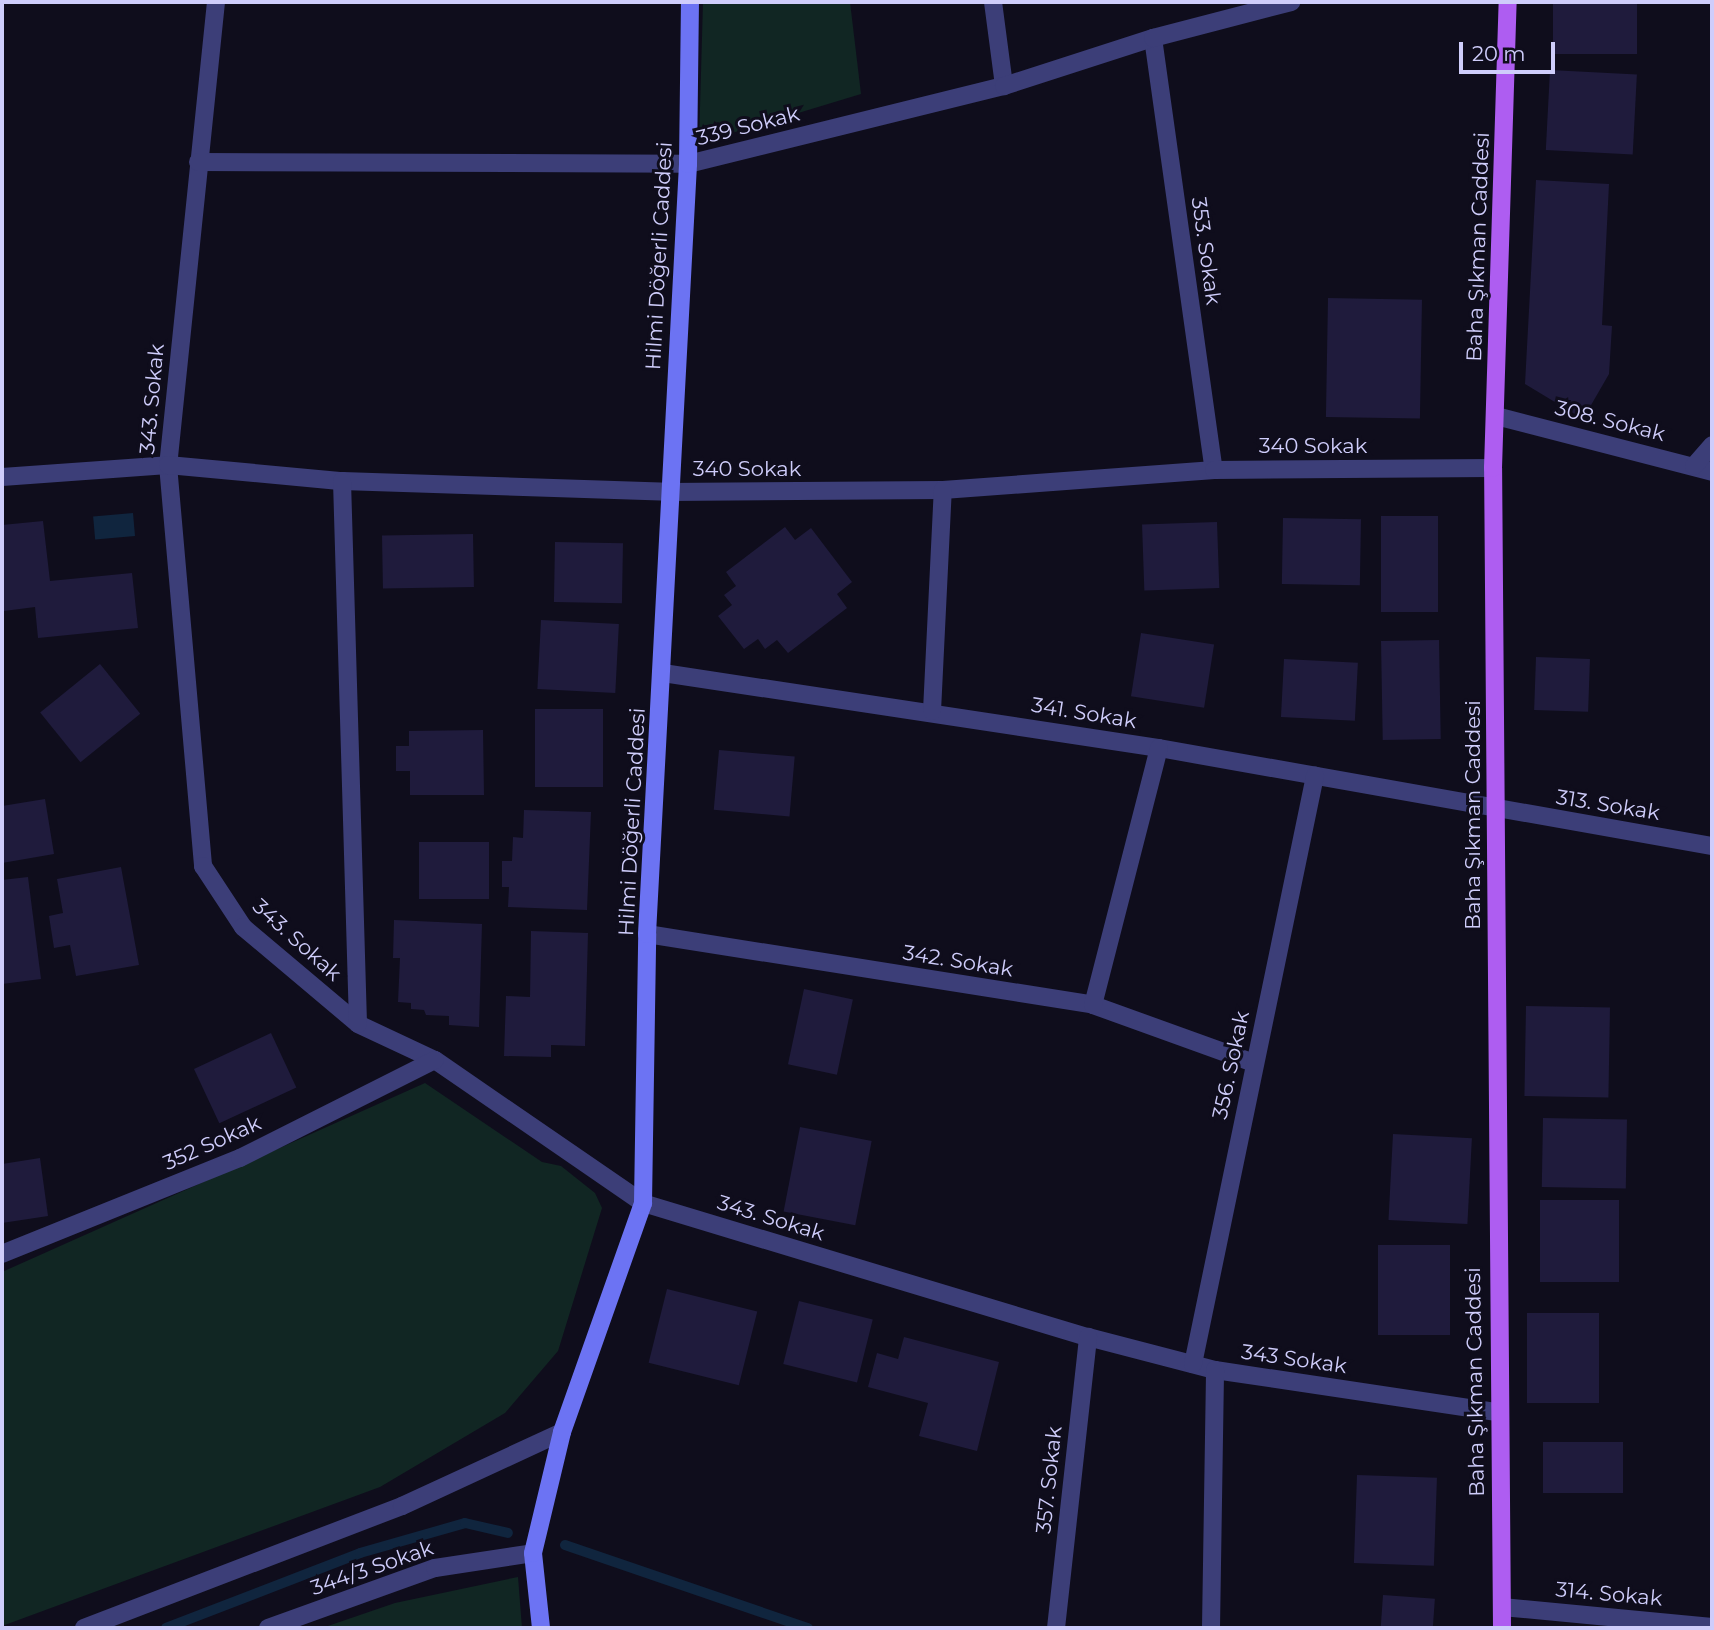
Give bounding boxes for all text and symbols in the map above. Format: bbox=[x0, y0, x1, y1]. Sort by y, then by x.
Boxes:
scale bar bbox=[1462, 28, 1558, 72]
text: 20 m bbox=[1472, 41, 1526, 66]
street label: 339 Sokak bbox=[694, 101, 802, 151]
street label: Baha Şıkman Caddesi bbox=[1461, 132, 1495, 362]
street label: Hilmi Döğerli Caddesi bbox=[640, 141, 678, 371]
street label: 353. Sokak bbox=[1186, 195, 1226, 307]
street label: 343. Sokak bbox=[135, 343, 169, 455]
street label: 308. Sokak bbox=[1552, 395, 1668, 447]
street label: 340 Sokak bbox=[1259, 433, 1367, 459]
street label: 340 Sokak bbox=[693, 456, 801, 482]
street label: 341. Sokak bbox=[1030, 692, 1138, 734]
street label: Baha Şıkman Caddesi bbox=[1460, 700, 1486, 930]
street label: Hilmi Döğerli Caddesi bbox=[613, 707, 651, 937]
street label: 313. Sokak bbox=[1554, 784, 1662, 826]
street label: 343. Sokak bbox=[247, 894, 347, 986]
street label: 342. Sokak bbox=[901, 940, 1015, 982]
street label: 356. Sokak bbox=[1207, 1009, 1255, 1121]
street label: 352 Sokak bbox=[159, 1110, 265, 1176]
street label: 343. Sokak bbox=[714, 1190, 828, 1246]
street label: Baha Şıkman Caddesi bbox=[1460, 1267, 1490, 1497]
street label: 343 Sokak bbox=[1240, 1339, 1348, 1379]
street label: 357. Sokak bbox=[1031, 1425, 1067, 1535]
street label: 344/3 Sokak bbox=[307, 1535, 437, 1601]
street label: 314. Sokak bbox=[1555, 1577, 1663, 1611]

